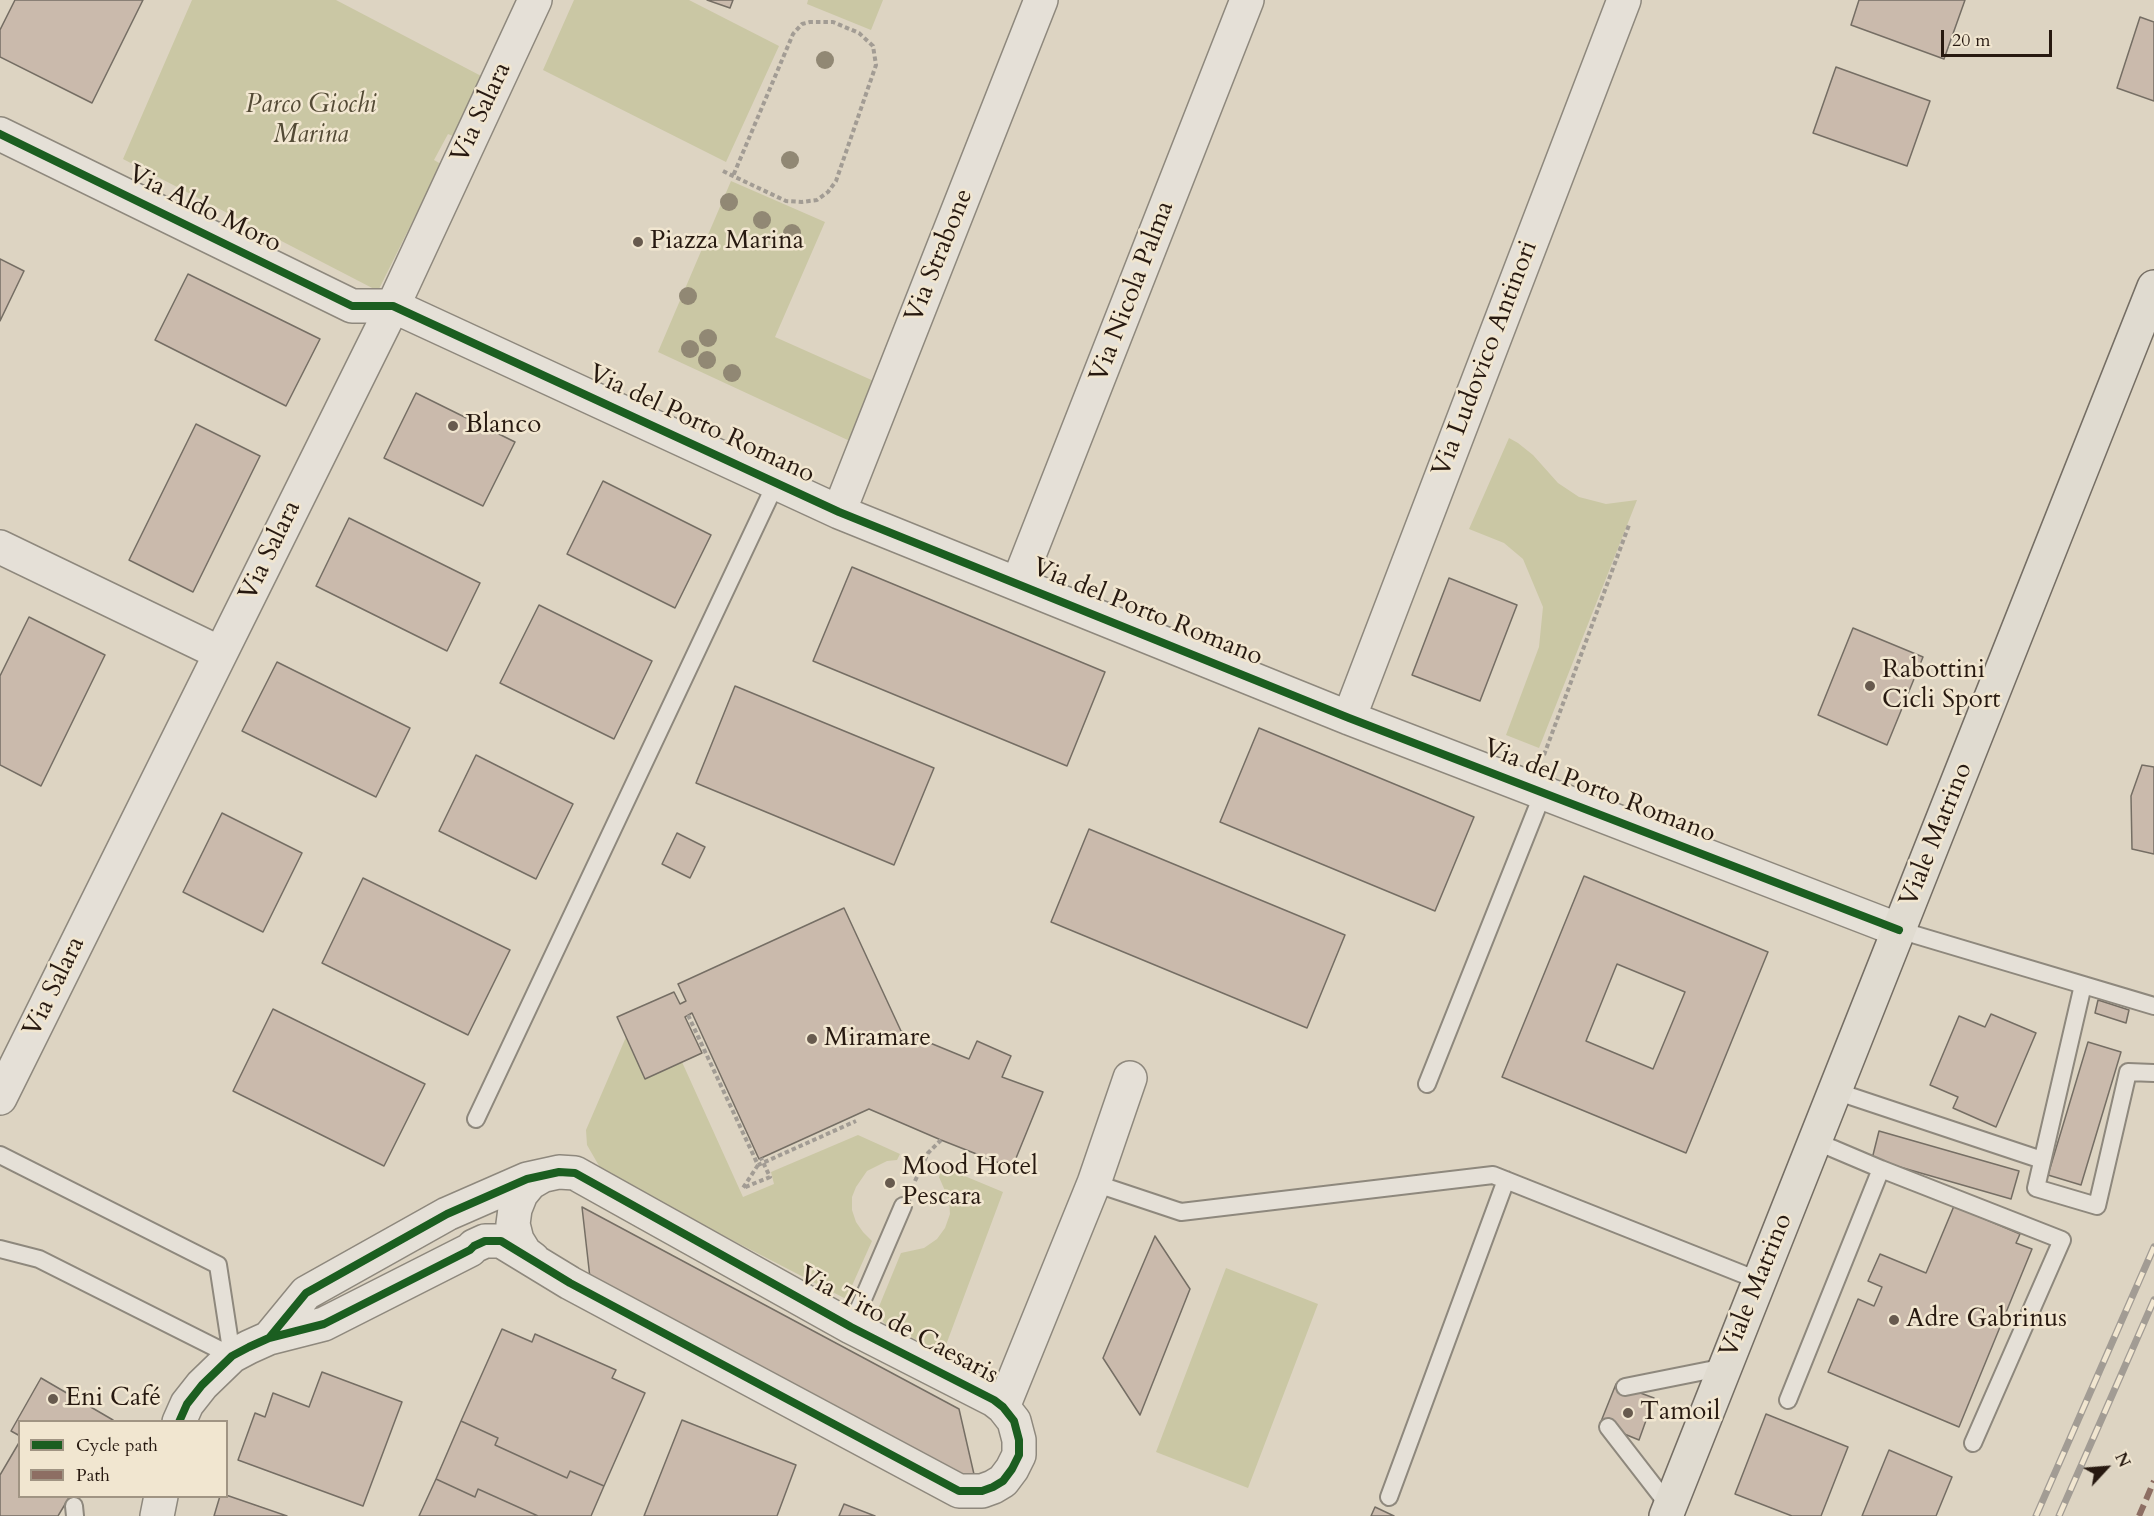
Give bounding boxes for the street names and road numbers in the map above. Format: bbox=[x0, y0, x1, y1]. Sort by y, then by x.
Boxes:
street label: Via Salara bbox=[445, 58, 519, 168]
street label: Via Aldo Moro bbox=[122, 159, 286, 261]
street label: Via Strabone bbox=[899, 185, 981, 327]
street label: Via Nicola Palma bbox=[1084, 197, 1182, 387]
street label: Via Ludovico Antinori bbox=[1427, 237, 1545, 481]
street label: Via del Porto Romano bbox=[583, 359, 819, 491]
street label: Via Salara bbox=[233, 496, 309, 606]
street label: Via del Porto Romano bbox=[1027, 552, 1267, 674]
street label: Via del Porto Romano bbox=[1479, 733, 1719, 851]
street label: Viale Matrino bbox=[1894, 758, 1980, 912]
street label: Via Salara bbox=[17, 932, 93, 1042]
street label: Viale Matrino bbox=[1714, 1209, 1800, 1363]
street label: Via Tito de Caesaris bbox=[793, 1260, 1003, 1392]

